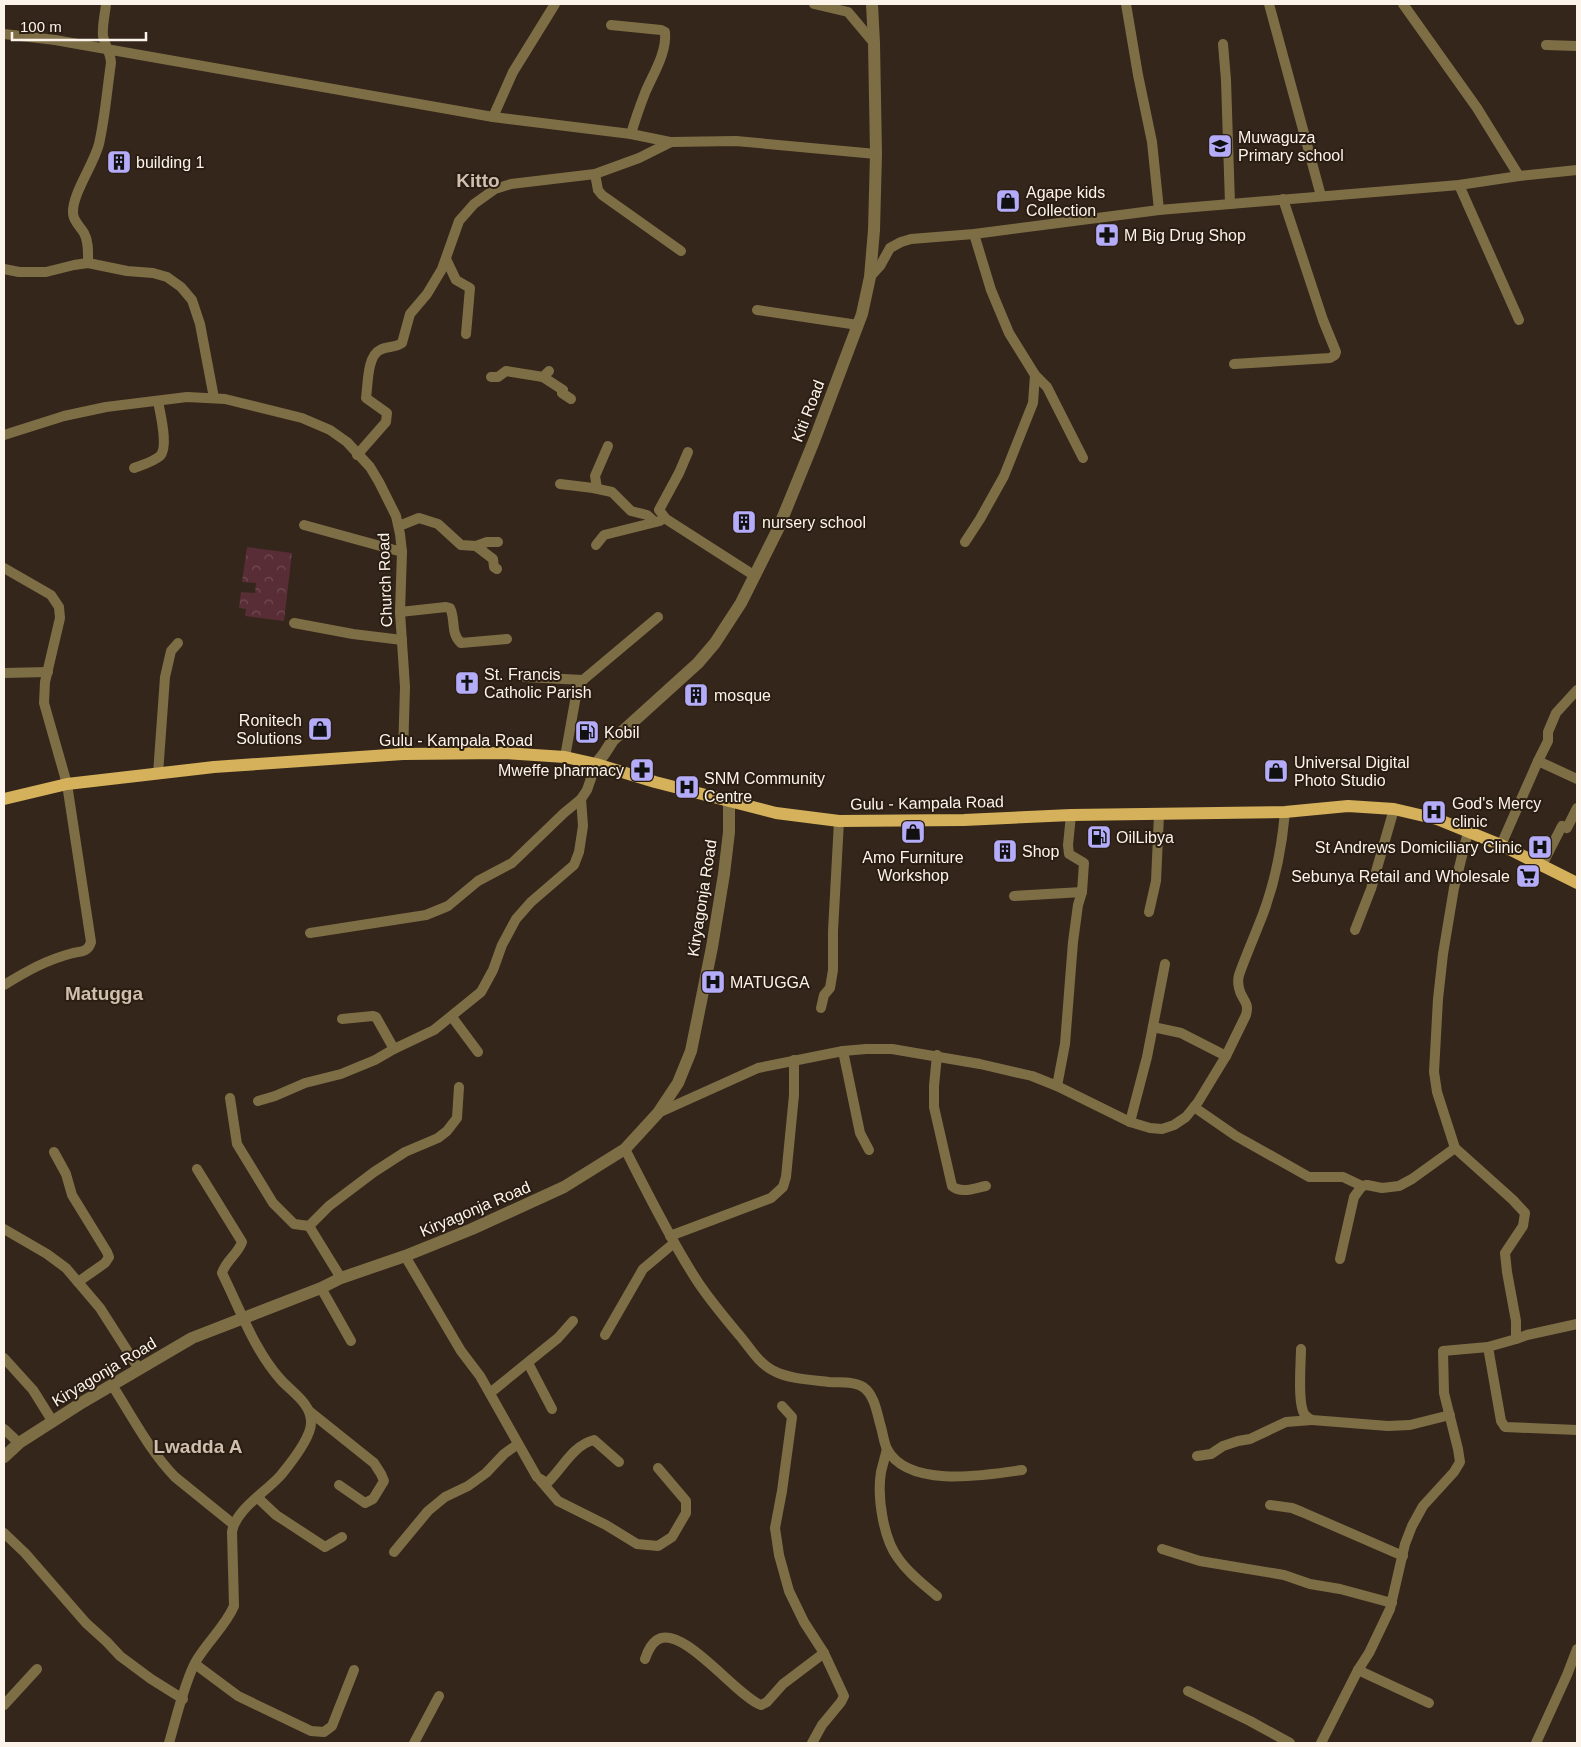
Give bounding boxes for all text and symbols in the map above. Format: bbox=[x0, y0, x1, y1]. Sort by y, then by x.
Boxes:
scale bar bbox=[12, 10, 146, 42]
text: 100 m bbox=[20, 18, 62, 35]
place label: Muwaguza Primary school bbox=[1238, 129, 1344, 164]
school or university icon: Muwaguza Primary school bbox=[1207, 133, 1233, 159]
building icon: building 1 bbox=[106, 149, 132, 175]
place label: building 1 bbox=[136, 154, 205, 171]
district label: Kitto bbox=[456, 170, 500, 191]
place label: Agape kids Collection bbox=[1026, 184, 1105, 219]
shop icon: Agape kids Collection bbox=[995, 188, 1021, 214]
pharmacy icon: M Big Drug Shop bbox=[1094, 222, 1120, 248]
place label: M Big Drug Shop bbox=[1124, 227, 1246, 244]
street label: Kiti Road bbox=[788, 378, 828, 444]
building icon: nursery school bbox=[731, 509, 757, 535]
place label: nursery school bbox=[762, 514, 866, 531]
street label: Church Road bbox=[375, 533, 395, 627]
place label: St. Francis Catholic Parish bbox=[484, 666, 592, 701]
church icon: St. Francis Catholic Parish bbox=[454, 670, 480, 696]
building icon: mosque bbox=[683, 682, 709, 708]
place label: mosque bbox=[714, 687, 771, 704]
place label: Ronitech Solutions bbox=[236, 712, 302, 747]
shop icon: Ronitech Solutions bbox=[307, 716, 333, 742]
fuel station icon: Kobil bbox=[574, 719, 600, 745]
place label: Kobil bbox=[604, 724, 640, 741]
street label: Gulu - Kampala Road bbox=[379, 732, 533, 749]
place label: Universal Digital Photo Studio bbox=[1294, 754, 1410, 789]
pharmacy icon: Mweffe pharmacy bbox=[629, 757, 655, 783]
shop icon: Universal Digital Photo Studio bbox=[1263, 758, 1289, 784]
place label: Mweffe pharmacy bbox=[498, 762, 624, 779]
place label: SNM Community Centre bbox=[704, 770, 825, 805]
hospital icon: SNM Community Centre bbox=[674, 774, 700, 800]
street label: Gulu - Kampala Road bbox=[850, 793, 1004, 813]
place label: God's Mercy clinic bbox=[1452, 795, 1541, 830]
hospital icon: God's Mercy clinic bbox=[1421, 799, 1447, 825]
shop icon: Amo Furniture Workshop bbox=[900, 819, 926, 845]
fuel station icon: OilLibya bbox=[1086, 824, 1112, 850]
place label: OilLibya bbox=[1116, 829, 1174, 846]
hospital icon: St Andrews Domiciliary Clinic bbox=[1527, 834, 1553, 860]
street label: Kiryagonja Road bbox=[684, 838, 720, 958]
building icon: Shop bbox=[992, 838, 1018, 864]
place label: St Andrews Domiciliary Clinic bbox=[1315, 839, 1522, 856]
place label: Shop bbox=[1022, 843, 1059, 860]
place label: Amo Furniture Workshop bbox=[862, 849, 964, 884]
supermarket icon: Sebunya Retail and Wholesale bbox=[1515, 863, 1541, 889]
place label: Sebunya Retail and Wholesale bbox=[1291, 868, 1510, 885]
hospital icon: MATUGGA bbox=[700, 969, 726, 995]
place label: MATUGGA bbox=[730, 974, 810, 991]
district label: Matugga bbox=[65, 983, 143, 1004]
street label: Kiryagonja Road bbox=[417, 1178, 533, 1240]
street label: Kiryagonja Road bbox=[49, 1334, 159, 1410]
district label: Lwadda A bbox=[153, 1436, 243, 1457]

